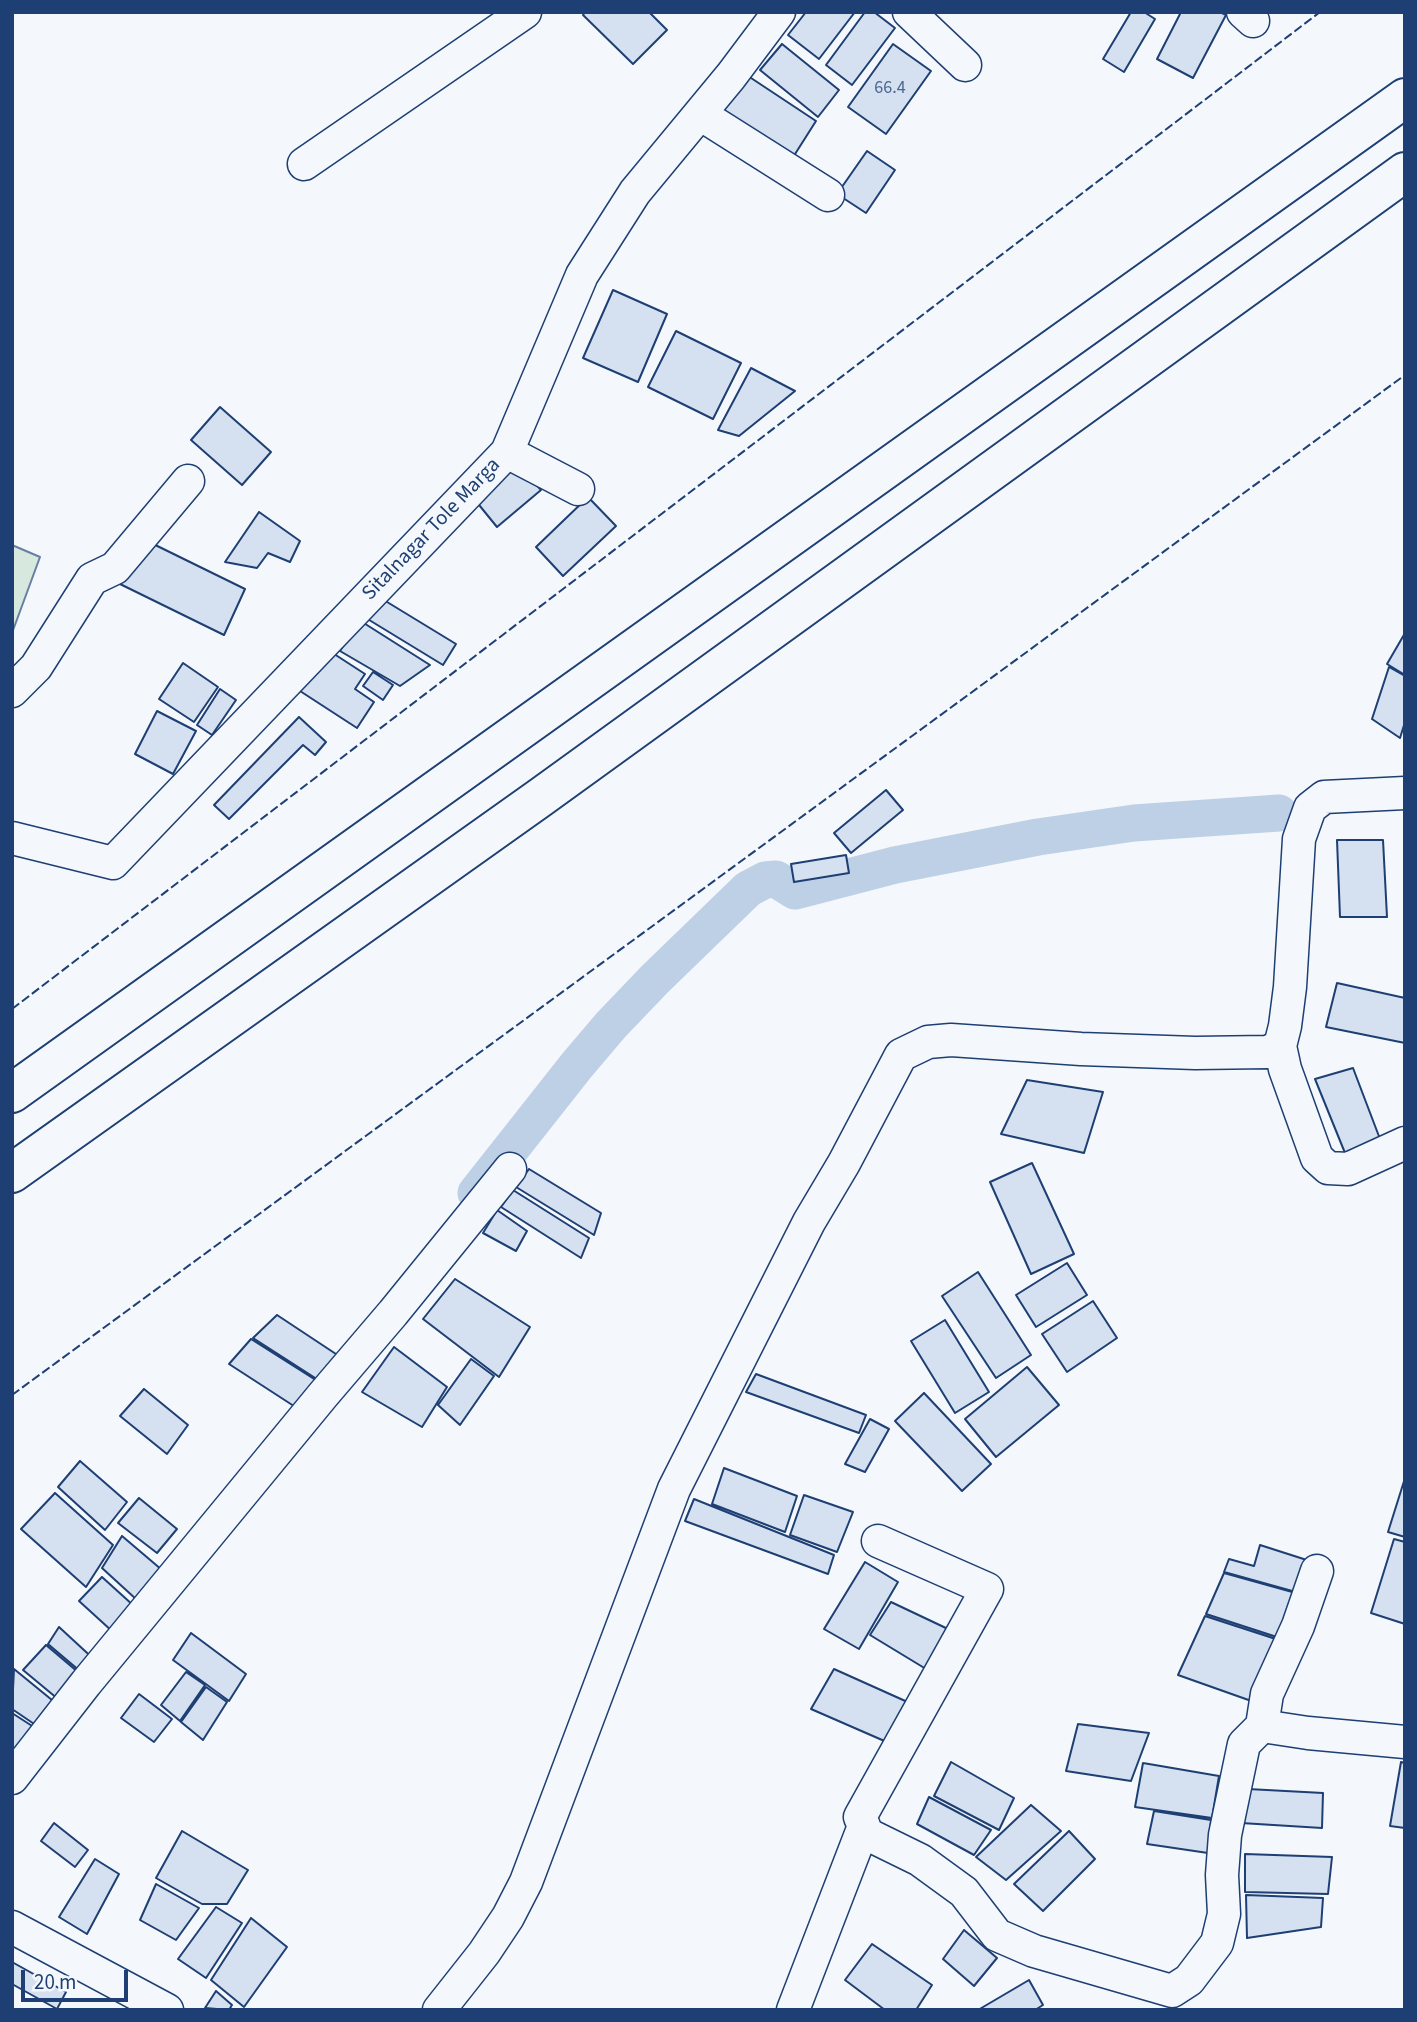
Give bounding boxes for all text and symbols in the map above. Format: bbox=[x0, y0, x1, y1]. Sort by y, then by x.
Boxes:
house number: 66.4 bbox=[874, 78, 906, 100]
street label: Sitalnagar Tole Marga bbox=[358, 454, 506, 606]
scale bar bbox=[24, 1955, 131, 1999]
text: 20 m bbox=[34, 1967, 76, 1997]

